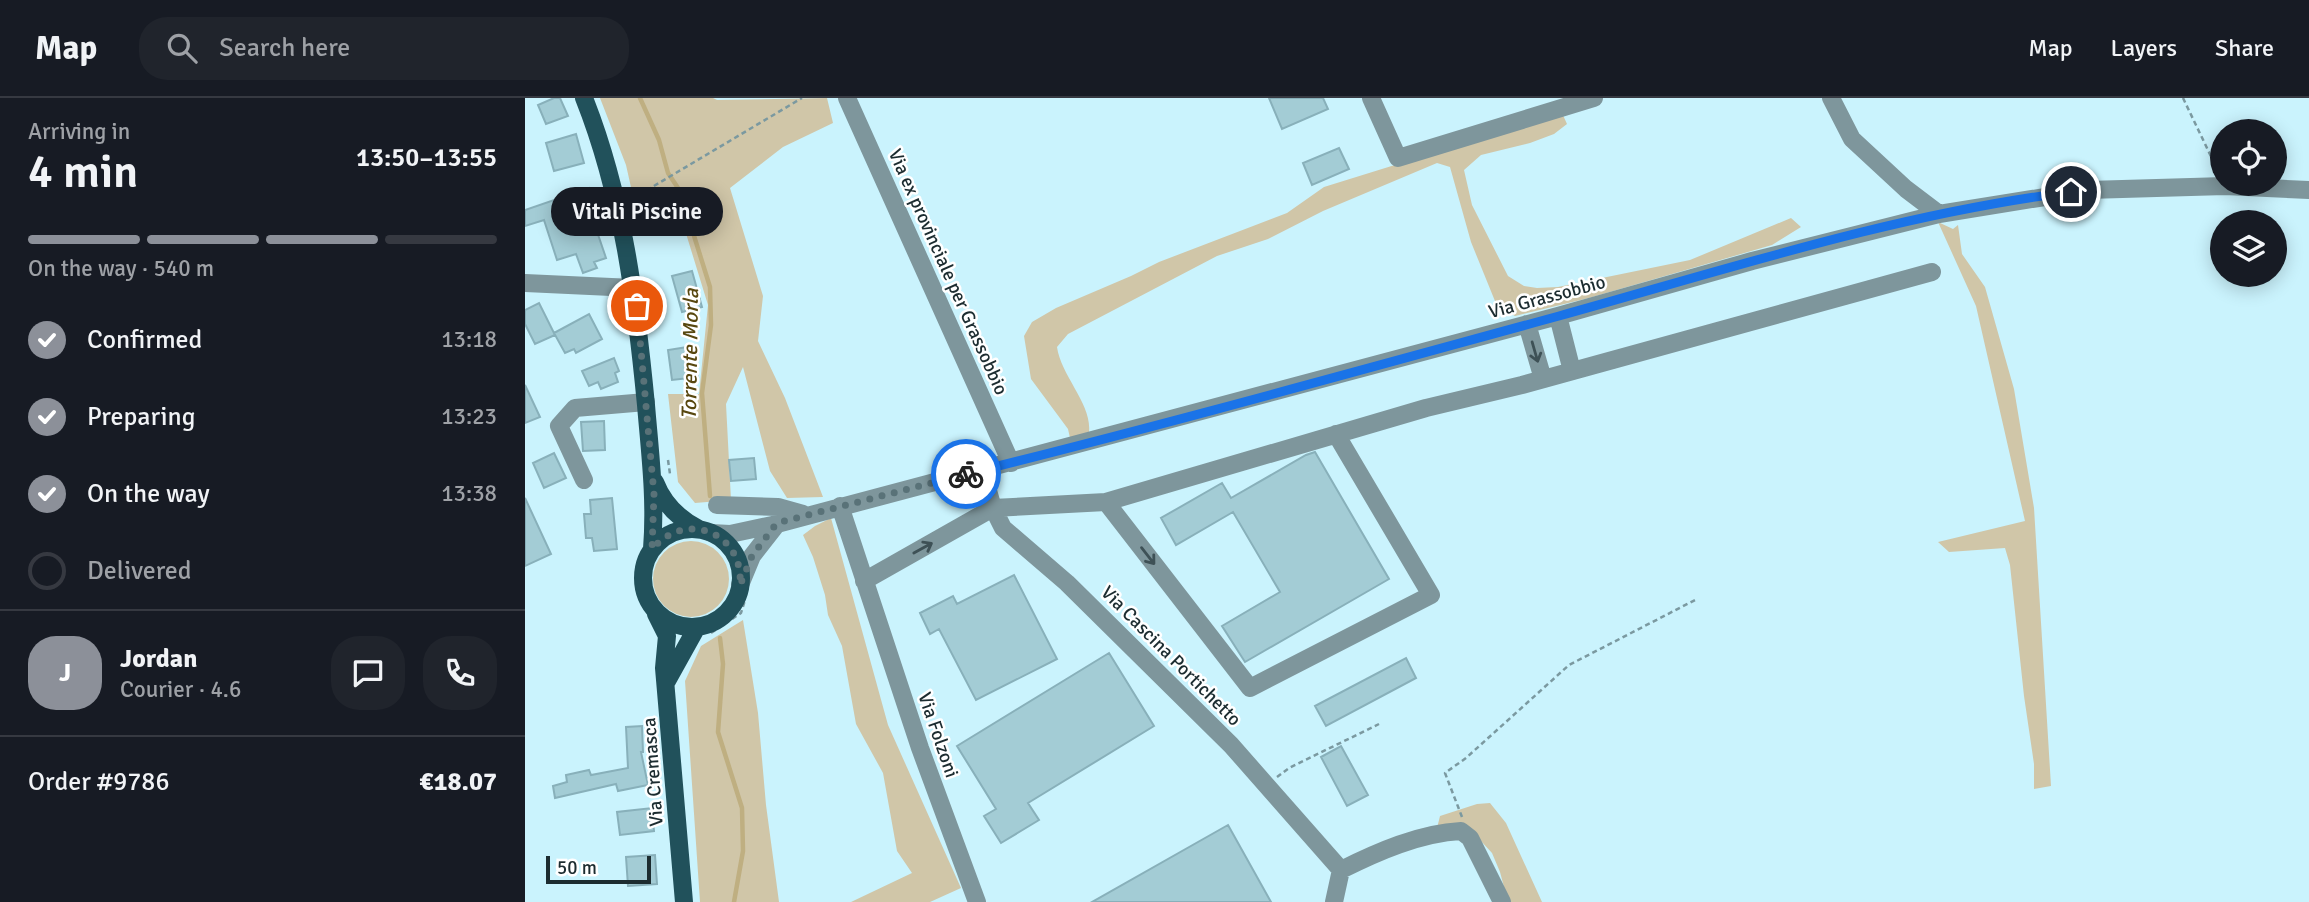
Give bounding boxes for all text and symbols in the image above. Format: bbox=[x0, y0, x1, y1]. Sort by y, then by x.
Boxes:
search box bbox=[139, 17, 629, 80]
text: Map bbox=[35, 28, 97, 69]
icon: search bbox=[163, 29, 201, 67]
text: Search here bbox=[219, 32, 350, 64]
text: Map bbox=[2028, 33, 2073, 63]
text: Layers bbox=[2111, 33, 2177, 63]
text: Share bbox=[2215, 33, 2274, 63]
text: Arriving in bbox=[28, 117, 130, 146]
map controls bbox=[2210, 119, 2287, 287]
button: locate bbox=[2210, 119, 2287, 196]
text: 13:50–13:55 bbox=[356, 142, 497, 174]
text: 4 min bbox=[28, 144, 138, 200]
street label: Via ex provinciale per Grassobbio bbox=[883, 145, 1013, 399]
pin bbox=[2041, 162, 2101, 222]
icon: home bbox=[2052, 173, 2090, 211]
callout: Vitali Piscine bbox=[551, 187, 723, 236]
text: Vitali Piscine bbox=[572, 197, 702, 226]
button: layers bbox=[2210, 210, 2287, 287]
text: On the way · 540 m bbox=[28, 254, 214, 283]
street label: Via Grassobbio bbox=[1486, 270, 1608, 324]
pin bbox=[607, 276, 667, 336]
icon: bag bbox=[618, 287, 656, 325]
water label: Torrente Morla bbox=[676, 287, 704, 420]
icon: check bbox=[28, 321, 66, 359]
text: Confirmed bbox=[87, 324, 202, 356]
text: 13:18 bbox=[441, 325, 497, 354]
one-way arrow bbox=[1530, 341, 1543, 363]
icon: check bbox=[28, 398, 66, 436]
text: Preparing bbox=[87, 401, 195, 433]
text: 13:23 bbox=[441, 402, 497, 431]
courier bbox=[931, 439, 1001, 509]
icon: bike bbox=[947, 455, 985, 493]
icon: check bbox=[28, 475, 66, 513]
text: On the way bbox=[87, 478, 210, 510]
text: 13:38 bbox=[441, 479, 497, 508]
one-way arrow bbox=[912, 541, 933, 554]
one-way arrow bbox=[1140, 546, 1155, 564]
text: Delivered bbox=[87, 555, 192, 587]
street label: Via Cascina Portichetto bbox=[1096, 581, 1246, 731]
button: chat bbox=[331, 636, 405, 710]
button: phone bbox=[423, 636, 497, 710]
text: Jordan bbox=[120, 643, 197, 675]
text: J bbox=[59, 657, 71, 689]
text: Courier · 4.6 bbox=[120, 675, 241, 704]
street label: Via Folzoni bbox=[912, 689, 964, 781]
street label: Via Cremasca bbox=[637, 717, 669, 827]
text: Order #9786 bbox=[28, 766, 169, 798]
text: €18.07 bbox=[419, 766, 497, 798]
scale bar bbox=[546, 853, 651, 885]
text: 50 m bbox=[557, 856, 597, 880]

